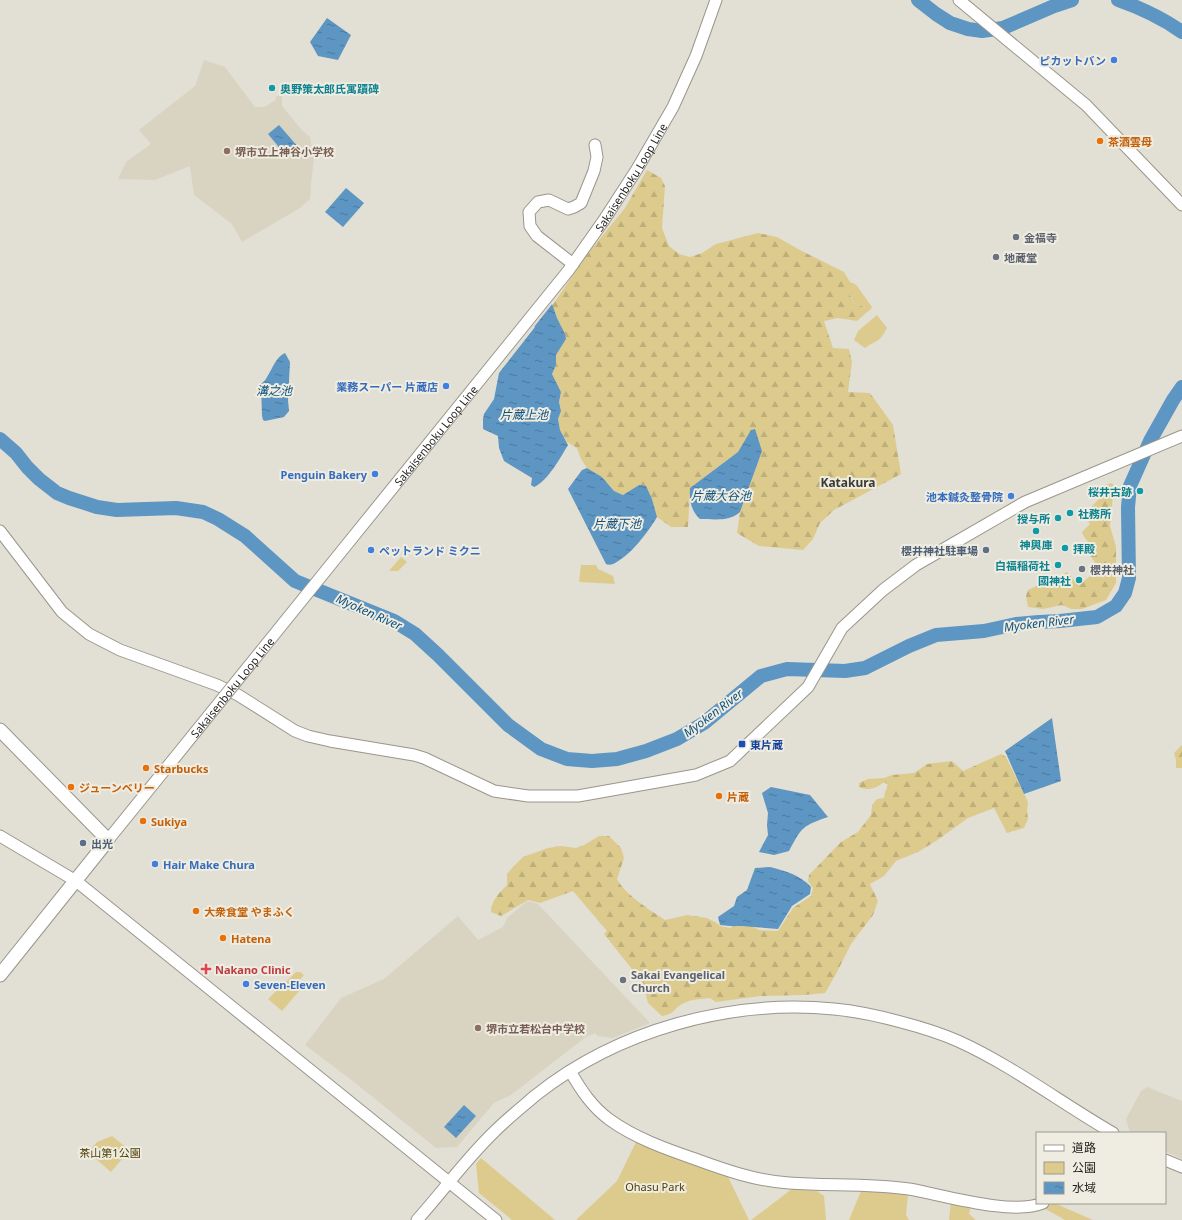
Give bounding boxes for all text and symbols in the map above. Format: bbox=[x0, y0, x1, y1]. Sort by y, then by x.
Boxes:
place label: ピカットバン bbox=[1039, 53, 1106, 68]
marker: ピカットバン bbox=[1109, 55, 1119, 65]
place label: 奥野策太郎氏寓蹟碑 bbox=[280, 81, 379, 96]
marker: 奥野策太郎氏寓蹟碑 bbox=[267, 83, 277, 93]
street label: Sakaisenboku Loop Line bbox=[591, 120, 670, 234]
place label: 茶酒雲母 bbox=[1108, 134, 1152, 149]
marker: 茶酒雲母 bbox=[1095, 136, 1105, 146]
place label: 堺市立上神谷小学校 bbox=[235, 144, 334, 159]
marker: 堺市立上神谷小学校 bbox=[222, 146, 232, 156]
place label: 金福寺 bbox=[1024, 230, 1057, 245]
marker: 金福寺 bbox=[1011, 232, 1021, 242]
place label: 地蔵堂 bbox=[1004, 250, 1037, 265]
marker: 地蔵堂 bbox=[991, 252, 1001, 262]
place label: 業務スーパー 片蔵店 bbox=[336, 379, 438, 394]
marker: 業務スーパー 片蔵店 bbox=[441, 381, 451, 391]
water label: 溝之池 bbox=[256, 382, 293, 399]
street label: Sakaisenboku Loop Line bbox=[390, 382, 480, 488]
water label: 片蔵上池 bbox=[500, 406, 549, 423]
place label: Penguin Bakery bbox=[281, 467, 368, 482]
marker: Penguin Bakery bbox=[370, 469, 380, 479]
district label: Katakura bbox=[820, 474, 876, 491]
place label: 桜井古跡 bbox=[1088, 484, 1132, 499]
marker: 桜井古跡 bbox=[1135, 486, 1145, 496]
water label: 片蔵大谷池 bbox=[691, 487, 752, 504]
place label: 池本鍼灸整骨院 bbox=[926, 489, 1003, 504]
marker: 池本鍼灸整骨院 bbox=[1006, 491, 1016, 501]
place label: 社務所 bbox=[1078, 506, 1111, 521]
marker: 社務所 bbox=[1065, 508, 1075, 518]
place label: 授与所 bbox=[1017, 511, 1050, 526]
marker: 授与所 bbox=[1053, 513, 1063, 523]
water label: 片蔵下池 bbox=[593, 515, 642, 532]
marker: 神輿庫 bbox=[1031, 526, 1041, 536]
place label: 神輿庫 bbox=[1020, 537, 1053, 552]
place label: 拝殿 bbox=[1073, 541, 1095, 556]
place label: ペットランド ミクニ bbox=[379, 543, 481, 558]
place label: 櫻井神社駐車場 bbox=[901, 543, 978, 558]
marker: 拝殿 bbox=[1060, 543, 1070, 553]
marker: ペットランド ミクニ bbox=[366, 545, 376, 555]
marker: 櫻井神社駐車場 bbox=[981, 545, 991, 555]
place label: 白福稲荷社 bbox=[995, 558, 1050, 573]
marker: 白福稲荷社 bbox=[1053, 560, 1063, 570]
place label: 櫻井神社 bbox=[1090, 562, 1134, 577]
marker: 櫻井神社 bbox=[1077, 564, 1087, 574]
place label: 國神社 bbox=[1038, 573, 1071, 588]
marker: 國神社 bbox=[1074, 575, 1084, 585]
water label: Myoken River bbox=[333, 590, 406, 635]
water label: Myoken River bbox=[1003, 610, 1076, 636]
street label: Sakaisenboku Loop Line bbox=[187, 634, 277, 740]
water label: Myoken River bbox=[680, 684, 747, 741]
place label: 東片蔵 bbox=[750, 737, 783, 752]
marker: 東片蔵 bbox=[737, 739, 747, 749]
place label: Starbucks bbox=[154, 761, 209, 776]
marker: Starbucks bbox=[141, 763, 151, 773]
place label: ジューンベリー bbox=[79, 780, 155, 795]
marker: ジューンベリー bbox=[66, 782, 76, 792]
place label: 片蔵 bbox=[727, 789, 749, 804]
marker: 片蔵 bbox=[714, 791, 724, 801]
place label: Sukiya bbox=[151, 814, 187, 829]
marker: Sukiya bbox=[138, 816, 148, 826]
place label: 出光 bbox=[91, 836, 113, 851]
marker: 出光 bbox=[78, 838, 88, 848]
place label: Hair Make Chura bbox=[163, 857, 255, 872]
marker: Hair Make Chura bbox=[150, 859, 160, 869]
place label: 大衆食堂 やまふく bbox=[204, 904, 295, 919]
marker: 大衆食堂 やまふく bbox=[191, 906, 201, 916]
place label: Hatena bbox=[231, 931, 271, 946]
marker: Hatena bbox=[218, 933, 228, 943]
place label: Nakano Clinic bbox=[215, 962, 291, 977]
marker: Nakano Clinic bbox=[200, 963, 212, 975]
place label: Sakai Evangelical Church bbox=[631, 967, 725, 995]
marker: Sakai Evangelical Church bbox=[618, 975, 628, 985]
place label: Seven-Eleven bbox=[254, 977, 326, 992]
marker: Seven-Eleven bbox=[241, 979, 251, 989]
place label: 堺市立若松台中学校 bbox=[486, 1021, 585, 1036]
marker: 堺市立若松台中学校 bbox=[473, 1023, 483, 1033]
legend bbox=[1036, 1132, 1166, 1204]
text: 道路 bbox=[1072, 1139, 1096, 1156]
park label: 茶山第1公園 bbox=[79, 1145, 141, 1160]
text: 公園 bbox=[1072, 1159, 1096, 1176]
park label: Ohasu Park bbox=[625, 1179, 685, 1194]
text: 水域 bbox=[1072, 1179, 1096, 1196]

